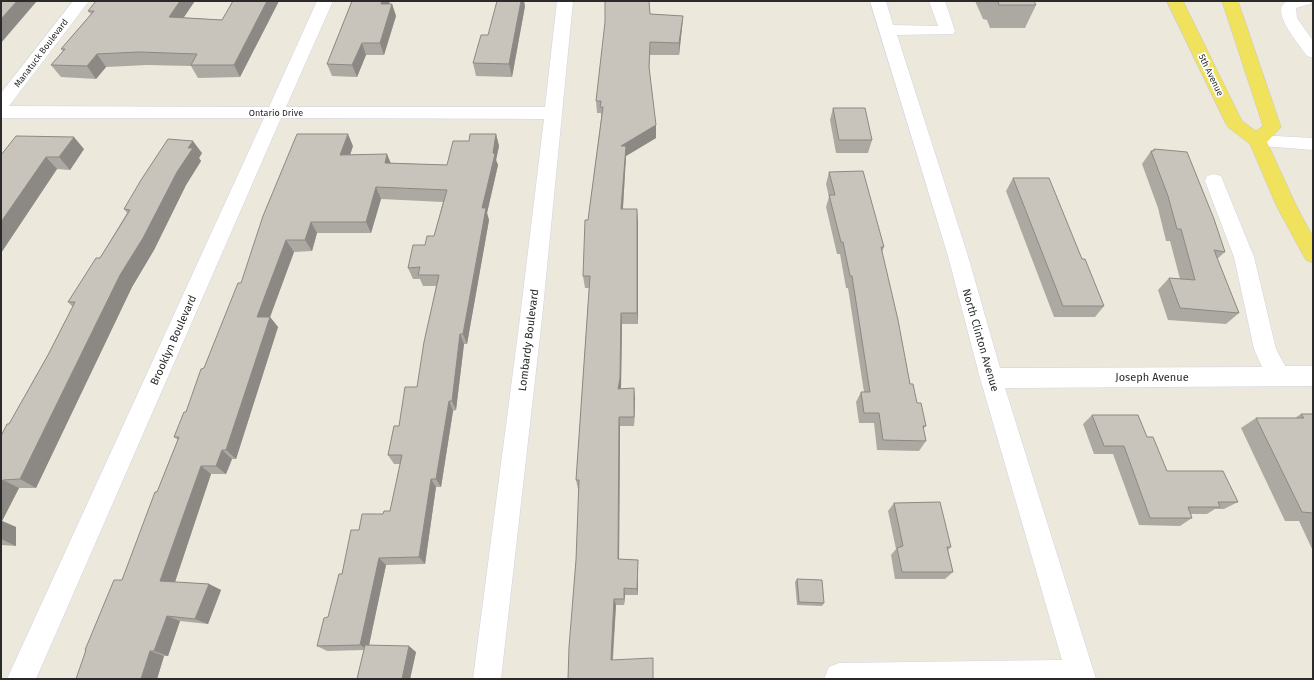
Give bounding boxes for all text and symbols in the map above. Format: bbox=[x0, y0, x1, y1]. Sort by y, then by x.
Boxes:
street label: Manatuck Boulevard bbox=[12, 17, 70, 89]
street label: 5th Avenue bbox=[1197, 52, 1225, 98]
street label: Ontario Drive bbox=[249, 108, 303, 118]
street label: North Clinton Avenue bbox=[960, 287, 1001, 393]
street label: Lombardy Boulevard bbox=[516, 288, 541, 392]
street label: Brooklyn Boulevard bbox=[148, 293, 199, 387]
street label: Joseph Avenue bbox=[1115, 371, 1189, 384]

